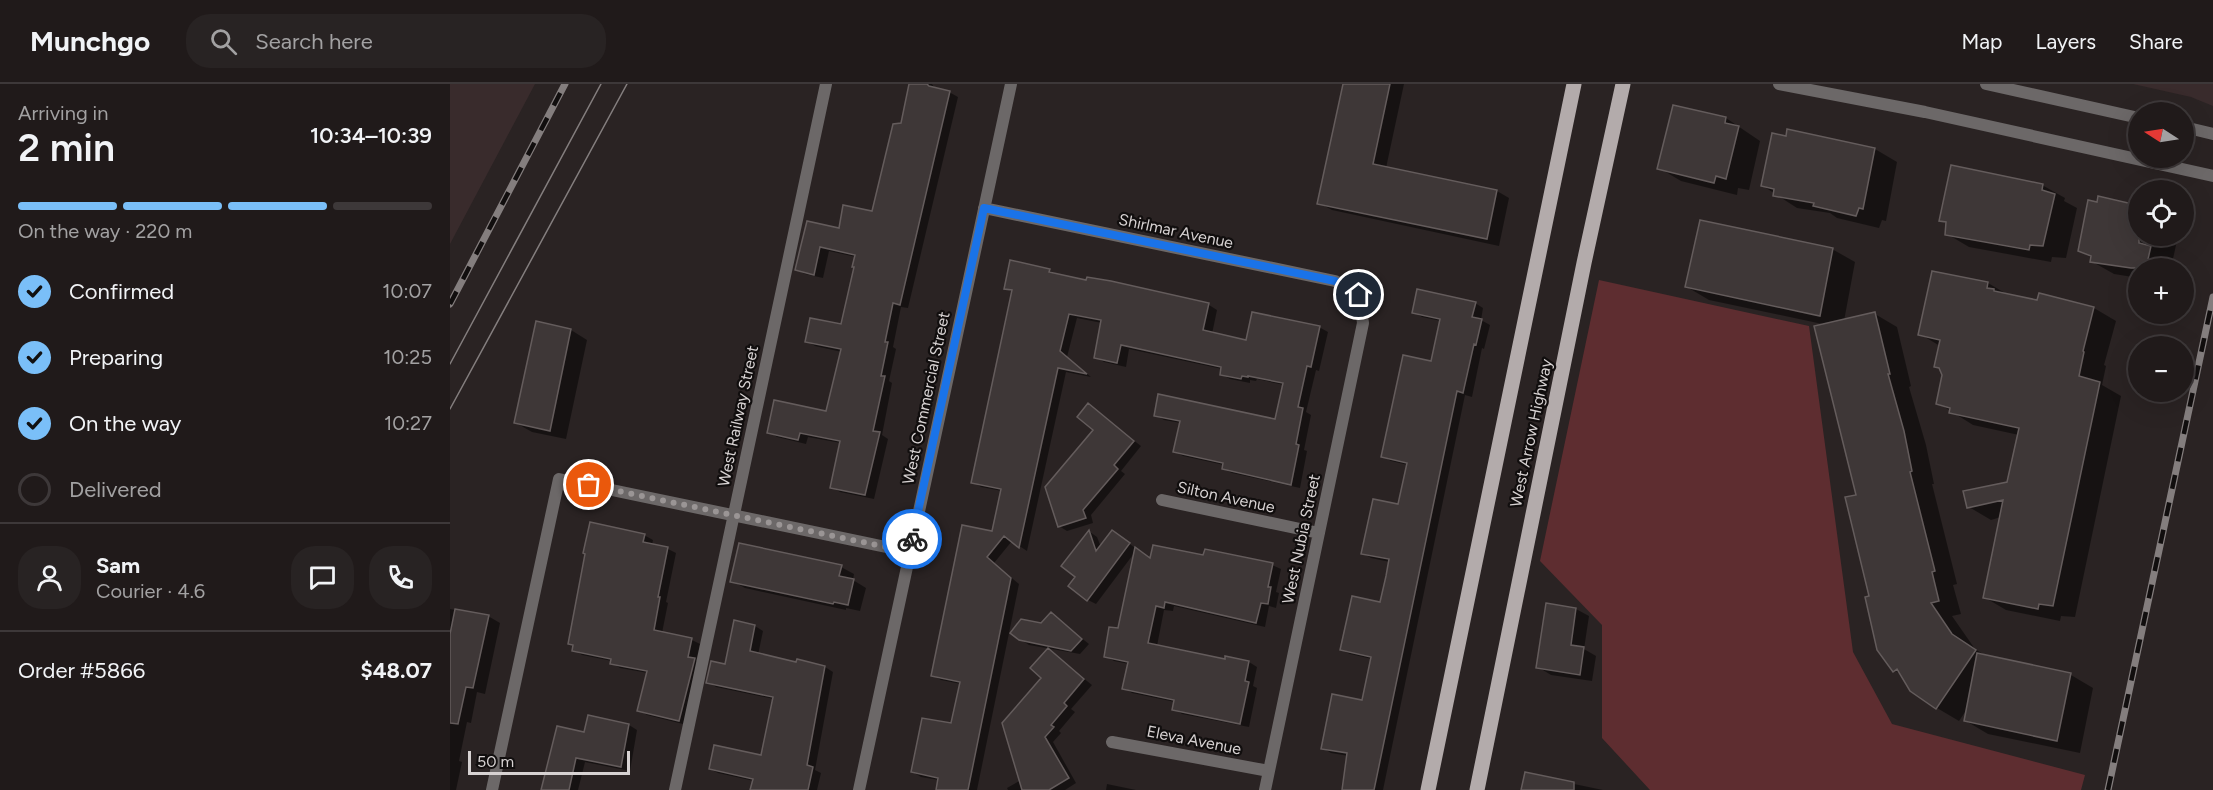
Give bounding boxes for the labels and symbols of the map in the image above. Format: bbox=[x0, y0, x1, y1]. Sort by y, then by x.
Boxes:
north arrow bbox=[2128, 102, 2194, 168]
street label: Shirlmar Avenue bbox=[1117, 210, 1235, 252]
pin bbox=[1333, 269, 1384, 320]
street label: West Commercial Street bbox=[898, 310, 954, 486]
street label: West Railway Street bbox=[714, 344, 762, 488]
street label: West Arrow Highway bbox=[1506, 357, 1556, 509]
pin bbox=[563, 459, 614, 510]
street label: West Nubia Street bbox=[1278, 472, 1324, 606]
street label: Silton Avenue bbox=[1175, 477, 1277, 517]
courier bbox=[882, 509, 942, 569]
street label: Eleva Avenue bbox=[1145, 722, 1243, 759]
scale bar bbox=[468, 748, 630, 776]

